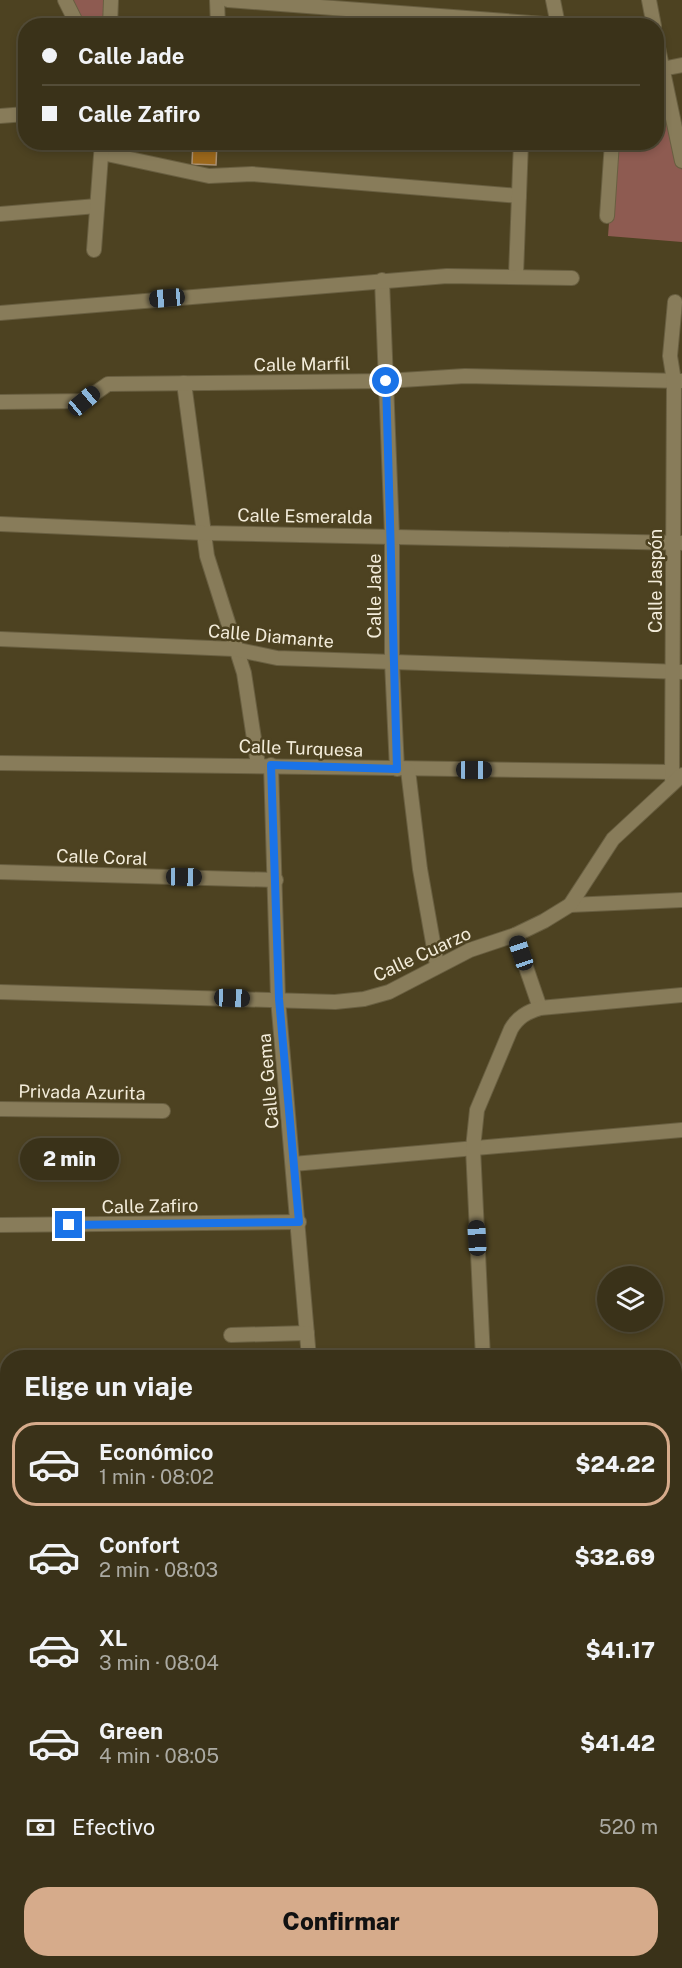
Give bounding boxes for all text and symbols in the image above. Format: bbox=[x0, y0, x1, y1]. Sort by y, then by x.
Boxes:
text: Calle Jade bbox=[78, 43, 184, 69]
text: Calle Zafiro bbox=[78, 101, 200, 127]
car bbox=[148, 287, 186, 309]
street label: Calle Marfil bbox=[254, 353, 350, 375]
route start bbox=[372, 367, 399, 394]
car bbox=[64, 383, 104, 419]
street label: Calle Esmeralda bbox=[237, 504, 373, 528]
street label: Calle Jaspón bbox=[645, 529, 666, 633]
street label: Calle Jade bbox=[364, 554, 385, 638]
street label: Calle Diamante bbox=[207, 620, 335, 652]
street label: Calle Turquesa bbox=[238, 735, 364, 761]
car bbox=[456, 761, 492, 779]
street label: Calle Coral bbox=[56, 845, 148, 869]
car bbox=[166, 868, 202, 886]
street label: Calle Cuarzo bbox=[370, 922, 474, 986]
car bbox=[507, 933, 535, 973]
car bbox=[214, 988, 250, 1008]
street label: Calle Gema bbox=[253, 1032, 283, 1130]
street label: Privada Azurita bbox=[18, 1080, 146, 1104]
callout: 2 min bbox=[20, 1138, 118, 1180]
text: 2 min bbox=[43, 1147, 96, 1171]
street label: Calle Zafiro bbox=[101, 1195, 199, 1217]
route end bbox=[55, 1211, 82, 1238]
car bbox=[467, 1220, 487, 1256]
map controls bbox=[597, 1266, 663, 1332]
button: layers bbox=[597, 1266, 663, 1332]
text: Elige un viaje bbox=[24, 1370, 193, 1402]
icon: car bbox=[27, 1437, 81, 1491]
text: Económico bbox=[99, 1439, 214, 1465]
text: $24.22 bbox=[575, 1451, 655, 1477]
text: 1 min · 08:02 bbox=[99, 1465, 214, 1489]
icon: car bbox=[27, 1530, 81, 1584]
text: Confort bbox=[99, 1532, 180, 1558]
text: $32.69 bbox=[574, 1544, 655, 1570]
text: 2 min · 08:03 bbox=[99, 1558, 218, 1582]
icon: car bbox=[27, 1623, 81, 1677]
text: XL bbox=[99, 1625, 127, 1651]
text: $41.17 bbox=[585, 1637, 655, 1663]
text: 3 min · 08:04 bbox=[99, 1651, 219, 1675]
icon: car bbox=[27, 1716, 81, 1770]
text: Green bbox=[99, 1718, 163, 1744]
text: $41.42 bbox=[580, 1730, 655, 1756]
text: 4 min · 08:05 bbox=[99, 1744, 219, 1768]
icon: cash bbox=[24, 1811, 57, 1844]
text: Efectivo bbox=[72, 1814, 155, 1840]
text: 520 m bbox=[599, 1815, 658, 1839]
button: Confirmar bbox=[24, 1887, 658, 1956]

